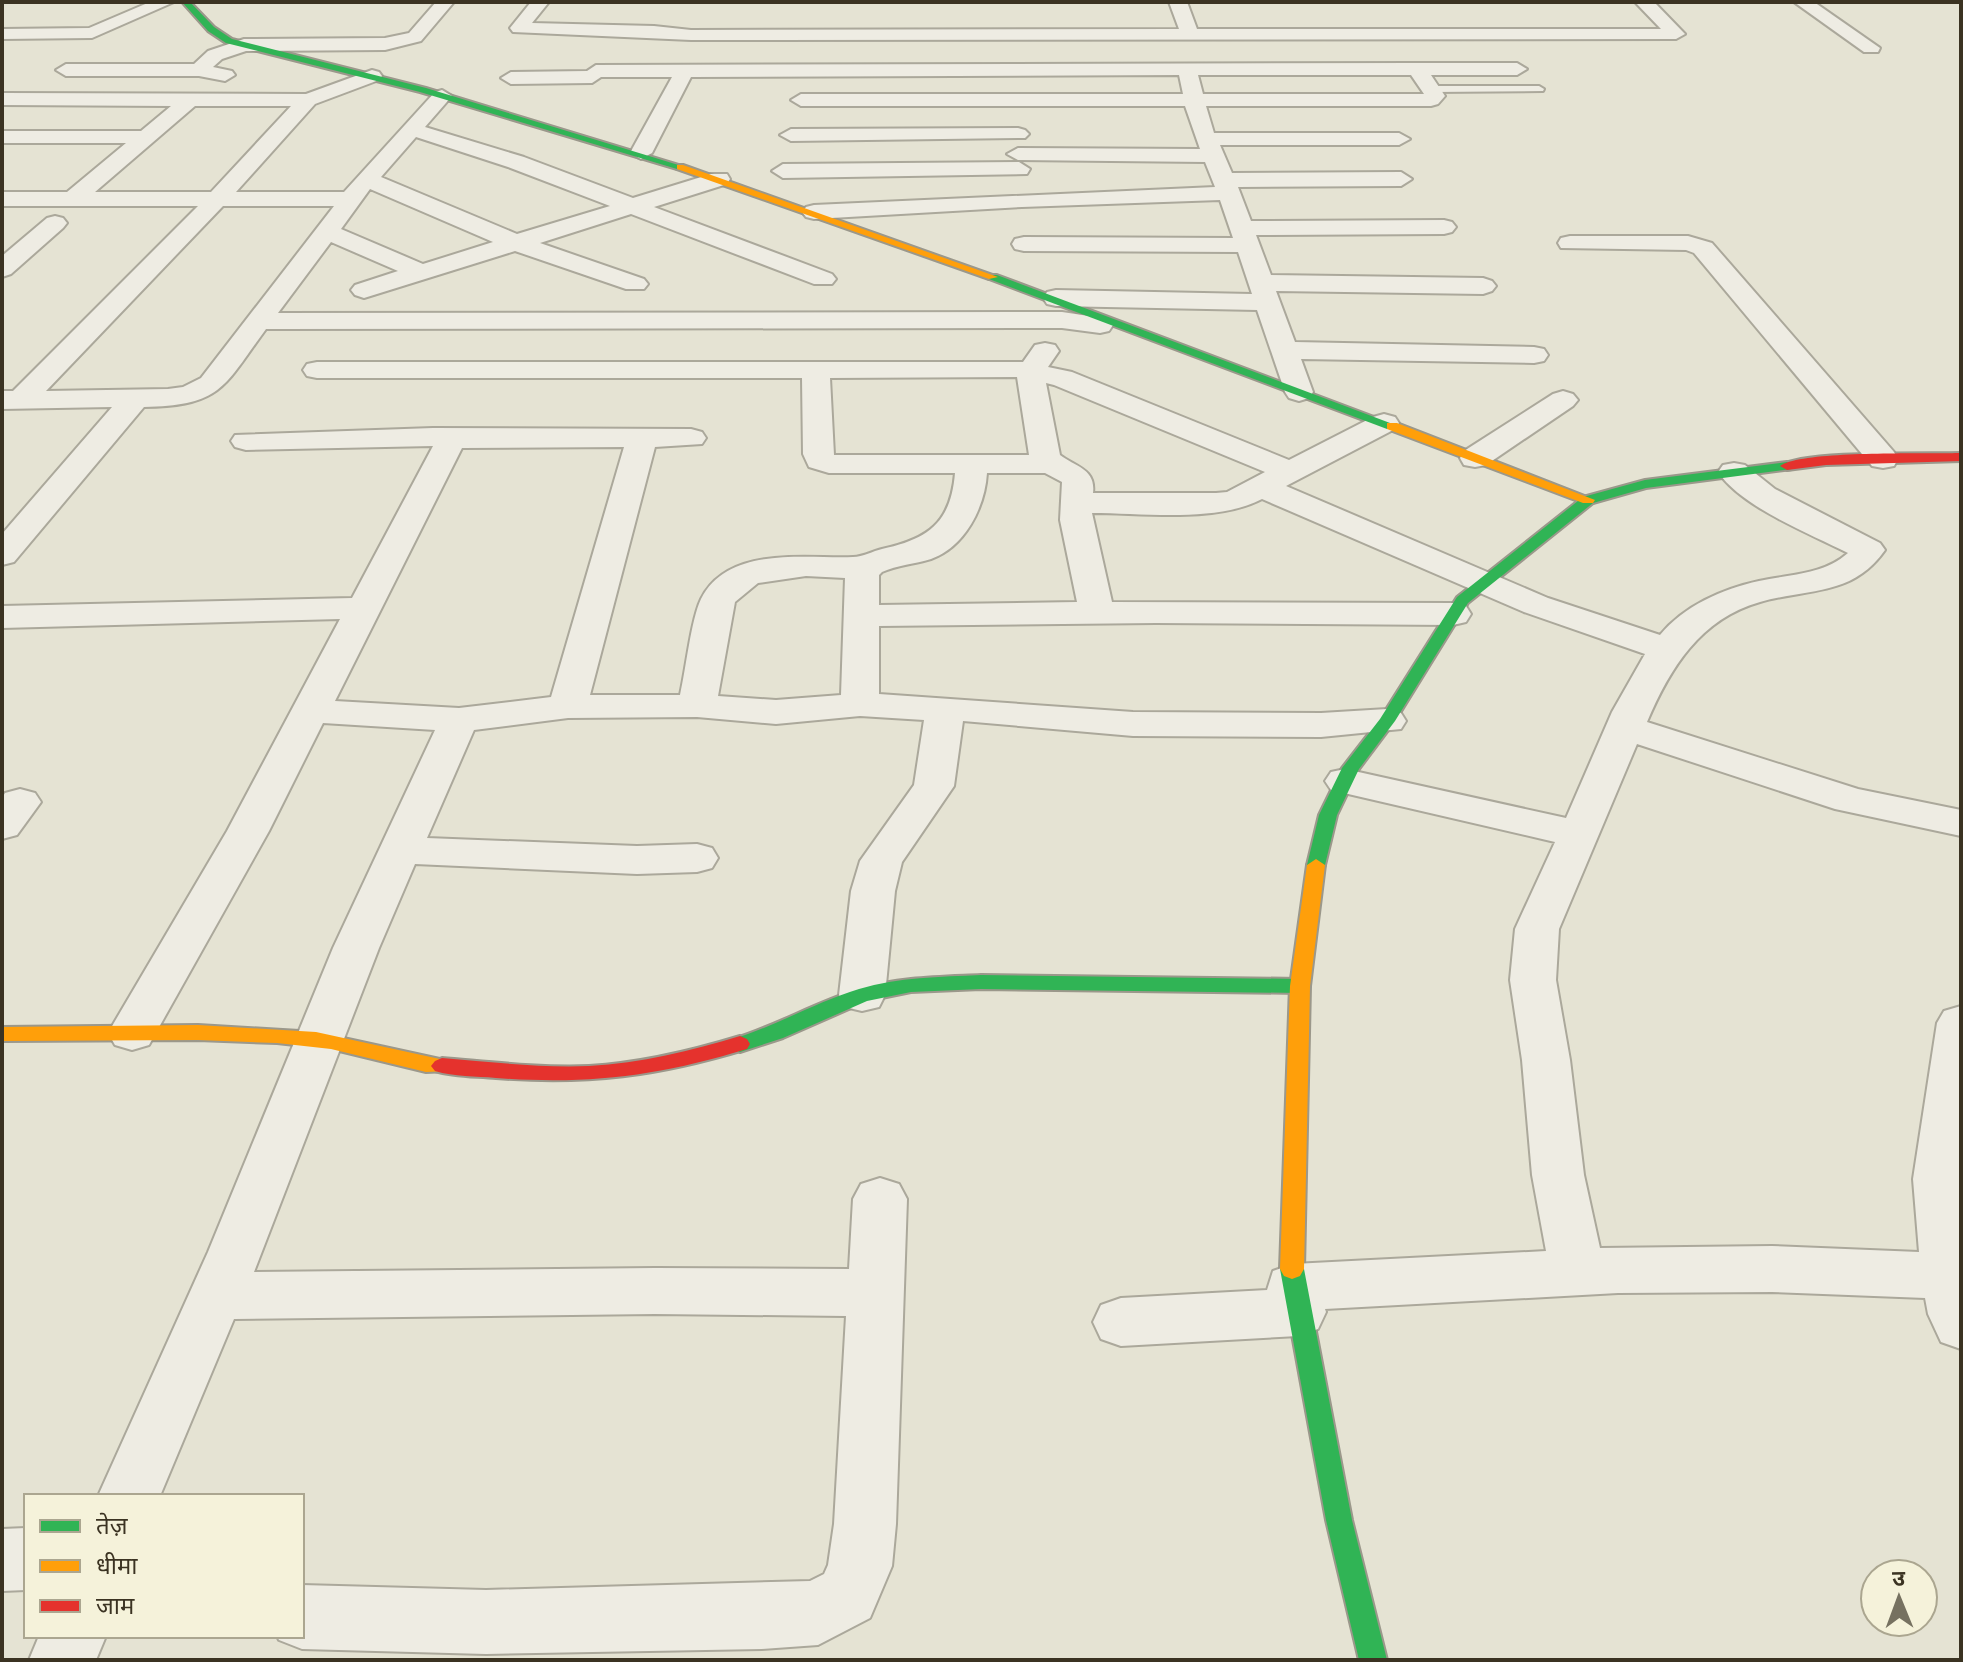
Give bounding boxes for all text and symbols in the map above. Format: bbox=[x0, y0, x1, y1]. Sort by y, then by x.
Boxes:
legend bbox=[24, 1494, 304, 1638]
text: तेज़ bbox=[96, 1512, 129, 1540]
text: धीमा bbox=[96, 1552, 138, 1580]
north arrow bbox=[1859, 1558, 1939, 1638]
text: उ bbox=[1892, 1565, 1906, 1592]
text: जाम bbox=[96, 1592, 135, 1620]

